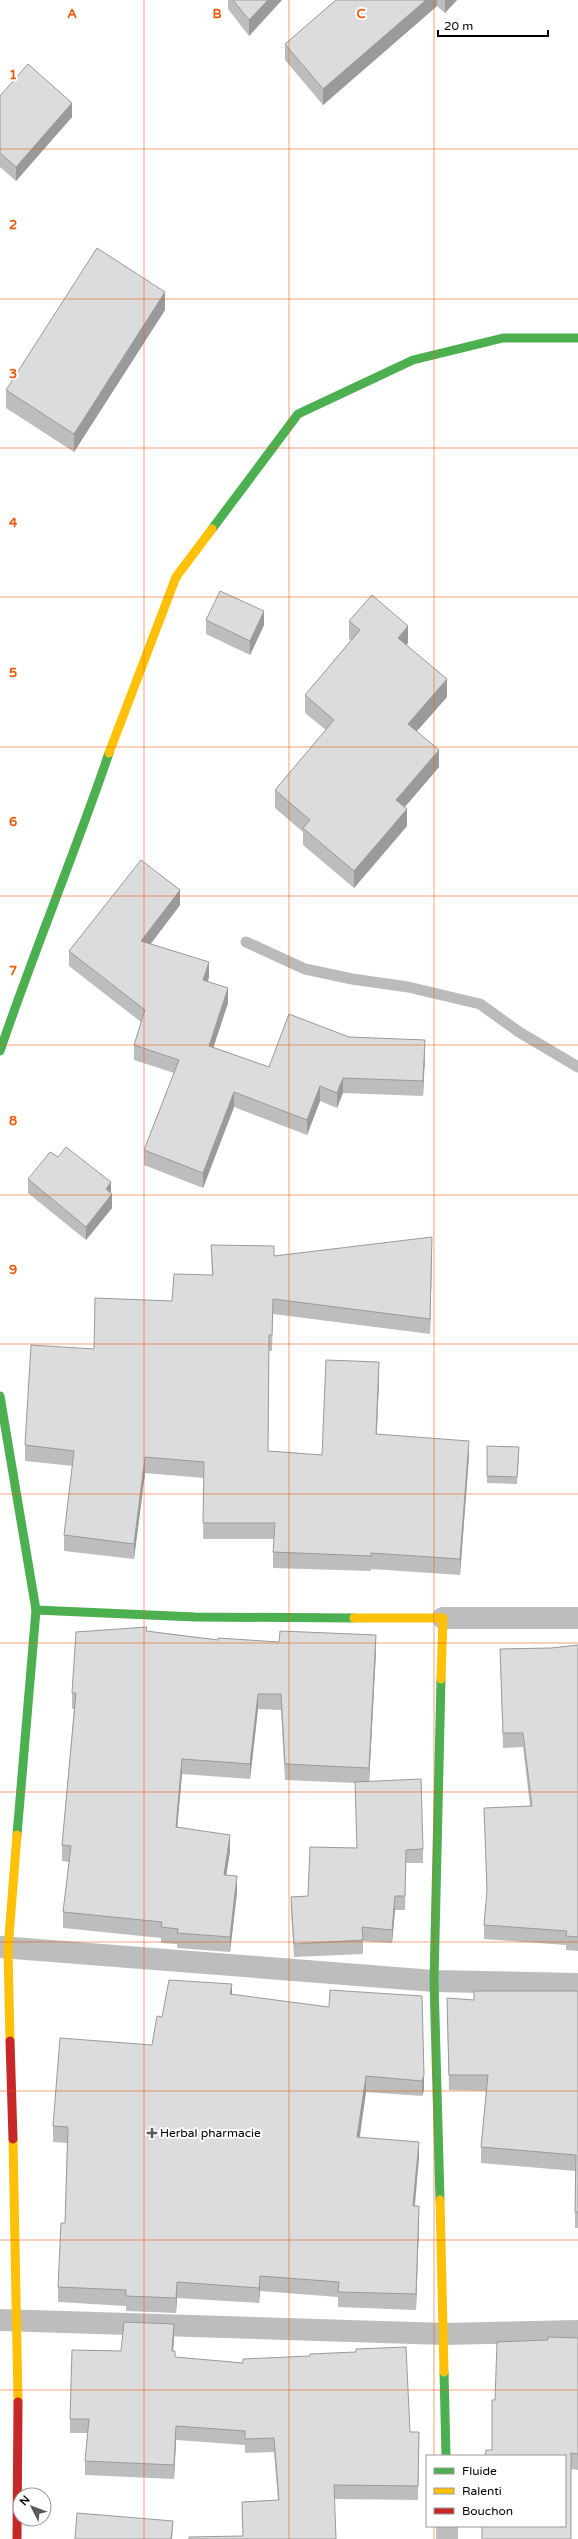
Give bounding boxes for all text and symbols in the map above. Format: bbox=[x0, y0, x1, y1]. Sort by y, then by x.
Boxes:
text: A bbox=[67, 6, 77, 22]
text: B bbox=[212, 6, 222, 22]
text: C bbox=[356, 6, 366, 22]
scale bar bbox=[438, 12, 548, 38]
text: 20 m bbox=[444, 19, 473, 33]
text: 1 bbox=[9, 67, 17, 83]
text: 2 bbox=[9, 217, 17, 233]
text: 3 bbox=[9, 366, 17, 382]
text: 4 bbox=[9, 515, 18, 531]
text: 5 bbox=[9, 665, 17, 681]
text: 6 bbox=[9, 814, 17, 830]
text: 7 bbox=[9, 963, 17, 979]
text: 8 bbox=[9, 1113, 17, 1129]
text: 9 bbox=[9, 1262, 17, 1278]
place label: Herbal pharmacie bbox=[160, 2126, 261, 2140]
marker: Herbal pharmacie bbox=[147, 2128, 157, 2138]
legend bbox=[426, 2455, 566, 2527]
text: Fluide bbox=[462, 2464, 497, 2478]
text: Ralenti bbox=[462, 2484, 502, 2498]
north arrow bbox=[12, 2487, 52, 2527]
text: N bbox=[17, 2493, 33, 2508]
text: Bouchon bbox=[462, 2504, 513, 2518]

